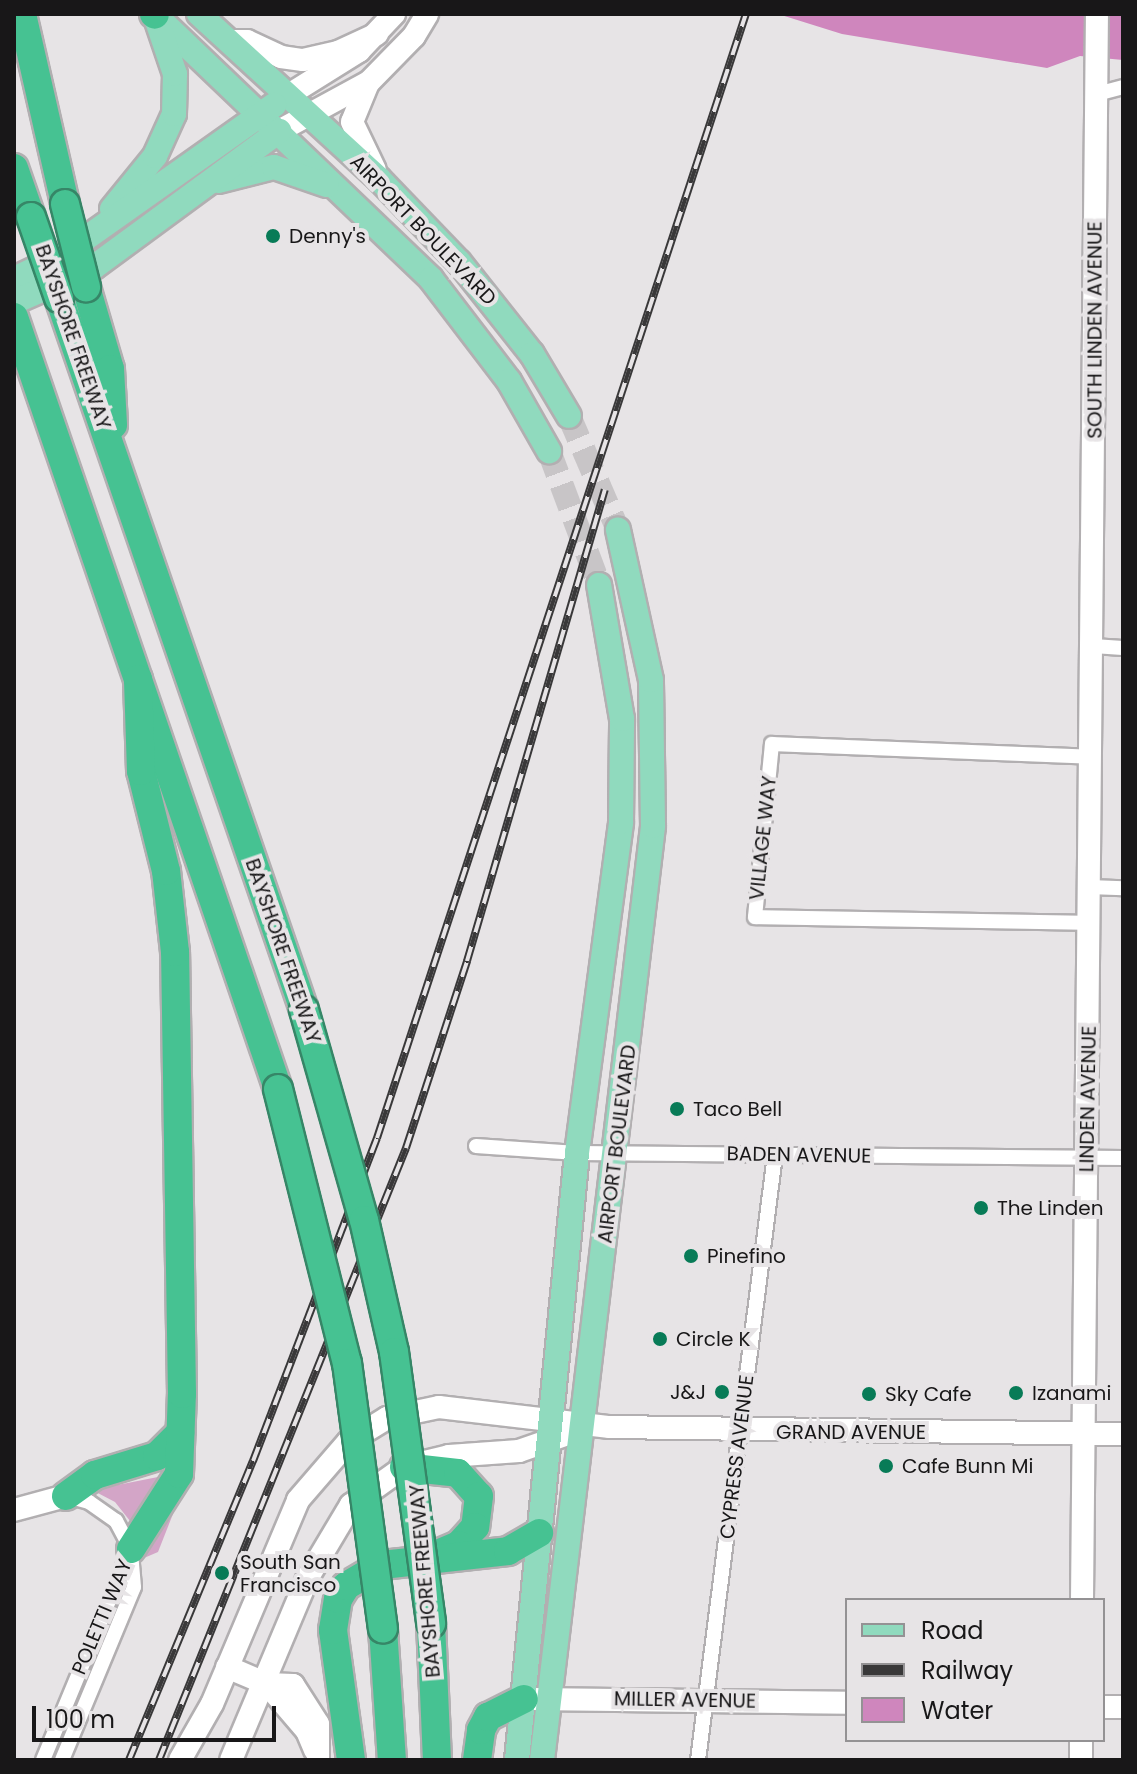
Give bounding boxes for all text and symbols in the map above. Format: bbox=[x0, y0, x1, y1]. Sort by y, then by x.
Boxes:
street label: AIRPORT BOULEVARD bbox=[345, 150, 501, 310]
street label: SOUTH LINDEN AVENUE bbox=[1083, 221, 1107, 439]
place label: Denny's bbox=[289, 224, 366, 248]
marker: Denny's bbox=[264, 227, 282, 245]
street label: BAYSHORE FREEWAY bbox=[30, 241, 116, 433]
street label: VILLAGE WAY bbox=[745, 775, 781, 901]
street label: BAYSHORE FREEWAY bbox=[240, 855, 326, 1047]
street label: LINDEN AVENUE bbox=[1075, 1026, 1101, 1172]
street label: AIRPORT BOULEVARD bbox=[593, 1043, 641, 1245]
place label: Taco Bell bbox=[693, 1097, 782, 1121]
marker: Taco Bell bbox=[668, 1100, 686, 1118]
street label: BADEN AVENUE bbox=[726, 1142, 872, 1168]
place label: The Linden bbox=[997, 1196, 1103, 1220]
marker: The Linden bbox=[972, 1199, 990, 1217]
place label: Pinefino bbox=[707, 1244, 786, 1268]
marker: Pinefino bbox=[682, 1247, 700, 1265]
place label: Circle K bbox=[676, 1327, 751, 1351]
marker: Circle K bbox=[651, 1330, 669, 1348]
street label: CYPRESS AVENUE bbox=[715, 1374, 759, 1540]
place label: J&J bbox=[670, 1380, 706, 1404]
place label: Izanami bbox=[1032, 1381, 1111, 1405]
place label: Sky Cafe bbox=[885, 1382, 972, 1406]
marker: J&J bbox=[713, 1383, 731, 1401]
marker: Izanami bbox=[1007, 1384, 1025, 1402]
marker: Sky Cafe bbox=[860, 1385, 878, 1403]
street label: GRAND AVENUE bbox=[776, 1420, 926, 1444]
place label: Cafe Bunn Mi bbox=[902, 1454, 1033, 1478]
marker: Cafe Bunn Mi bbox=[877, 1457, 895, 1475]
street label: BAYSHORE FREEWAY bbox=[405, 1483, 445, 1679]
place label: South San Francisco bbox=[240, 1550, 341, 1597]
street label: POLETTI WAY bbox=[67, 1556, 137, 1678]
marker: South San Francisco bbox=[211, 1562, 233, 1584]
legend bbox=[845, 1598, 1105, 1742]
text: Road bbox=[921, 1614, 983, 1647]
text: Railway bbox=[921, 1654, 1013, 1687]
street label: MILLER AVENUE bbox=[614, 1687, 756, 1713]
scale bar bbox=[36, 1690, 280, 1740]
text: Water bbox=[921, 1694, 993, 1727]
text: 100 m bbox=[46, 1703, 115, 1736]

